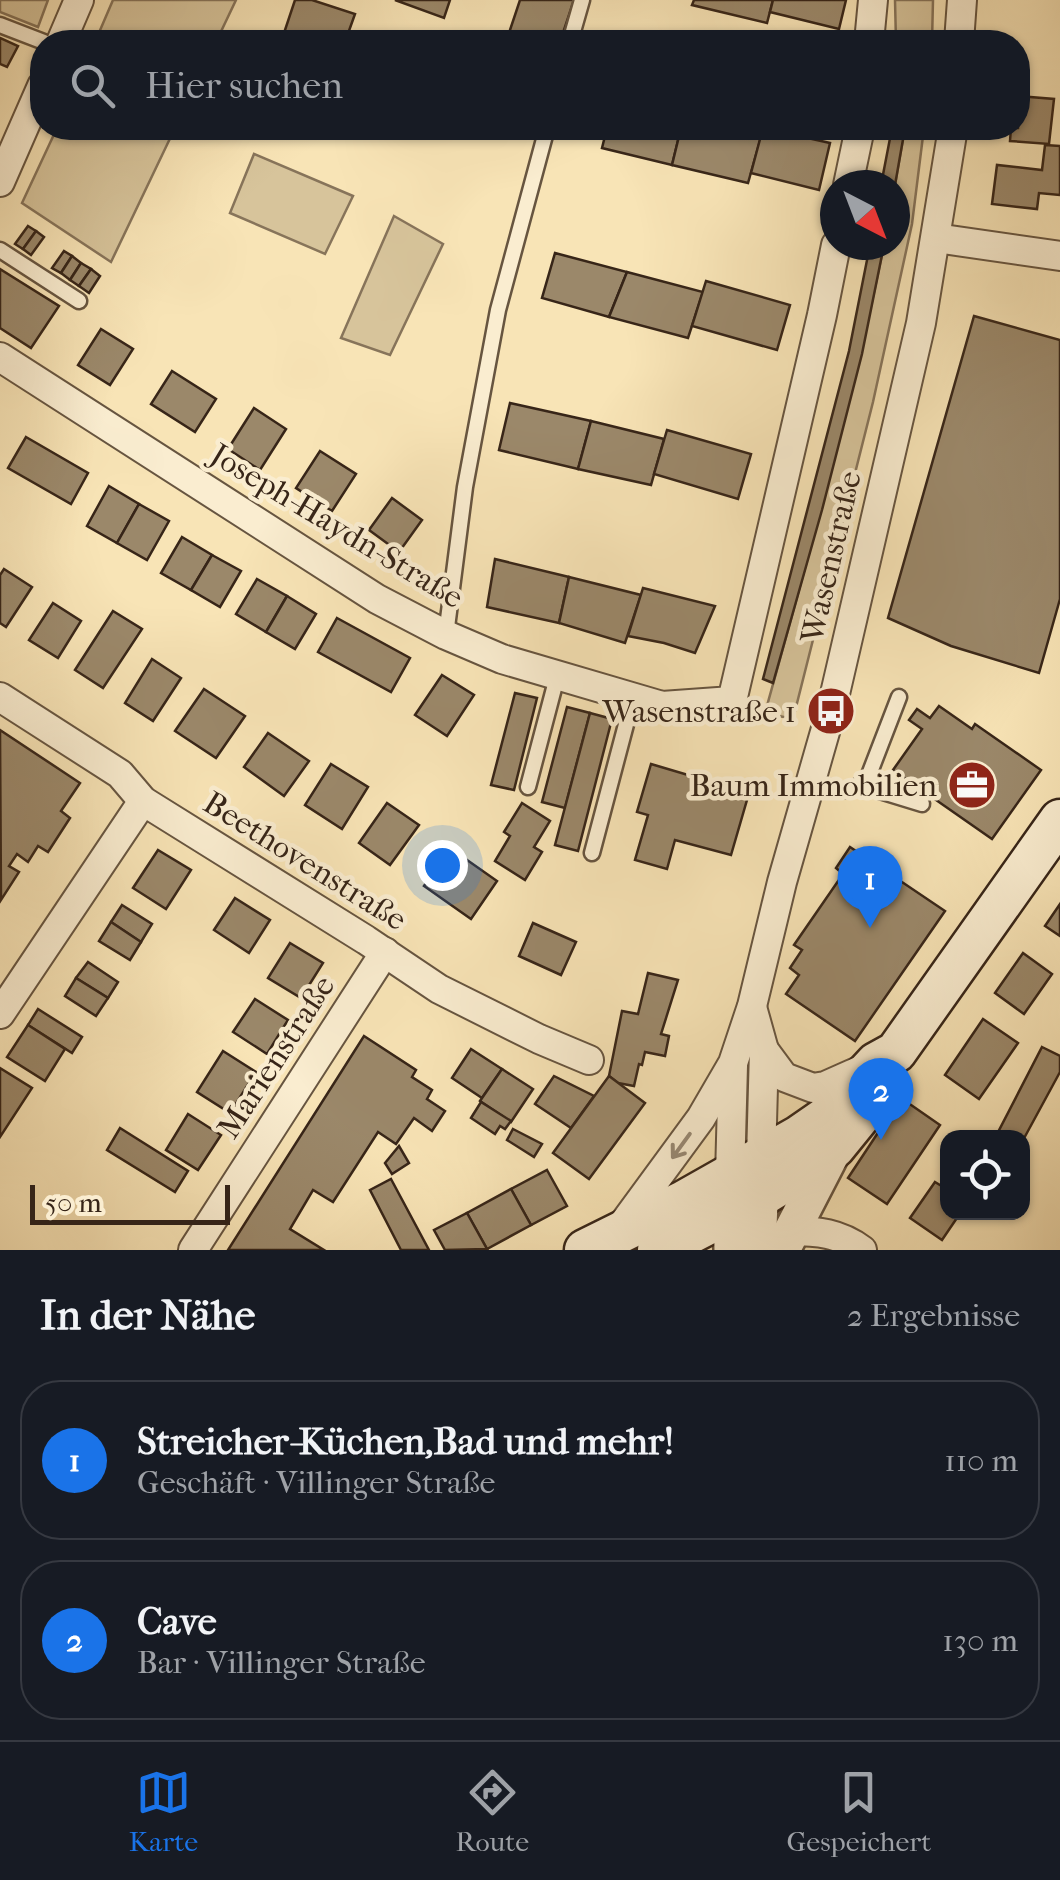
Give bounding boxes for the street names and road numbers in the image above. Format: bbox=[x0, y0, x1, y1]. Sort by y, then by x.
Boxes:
street label: Joseph-Haydn-Straße bbox=[201, 434, 470, 616]
street label: Wasenstraße bbox=[793, 467, 869, 648]
street label: Beethovenstraße bbox=[197, 784, 413, 938]
street label: Marienstraße bbox=[210, 969, 342, 1145]

